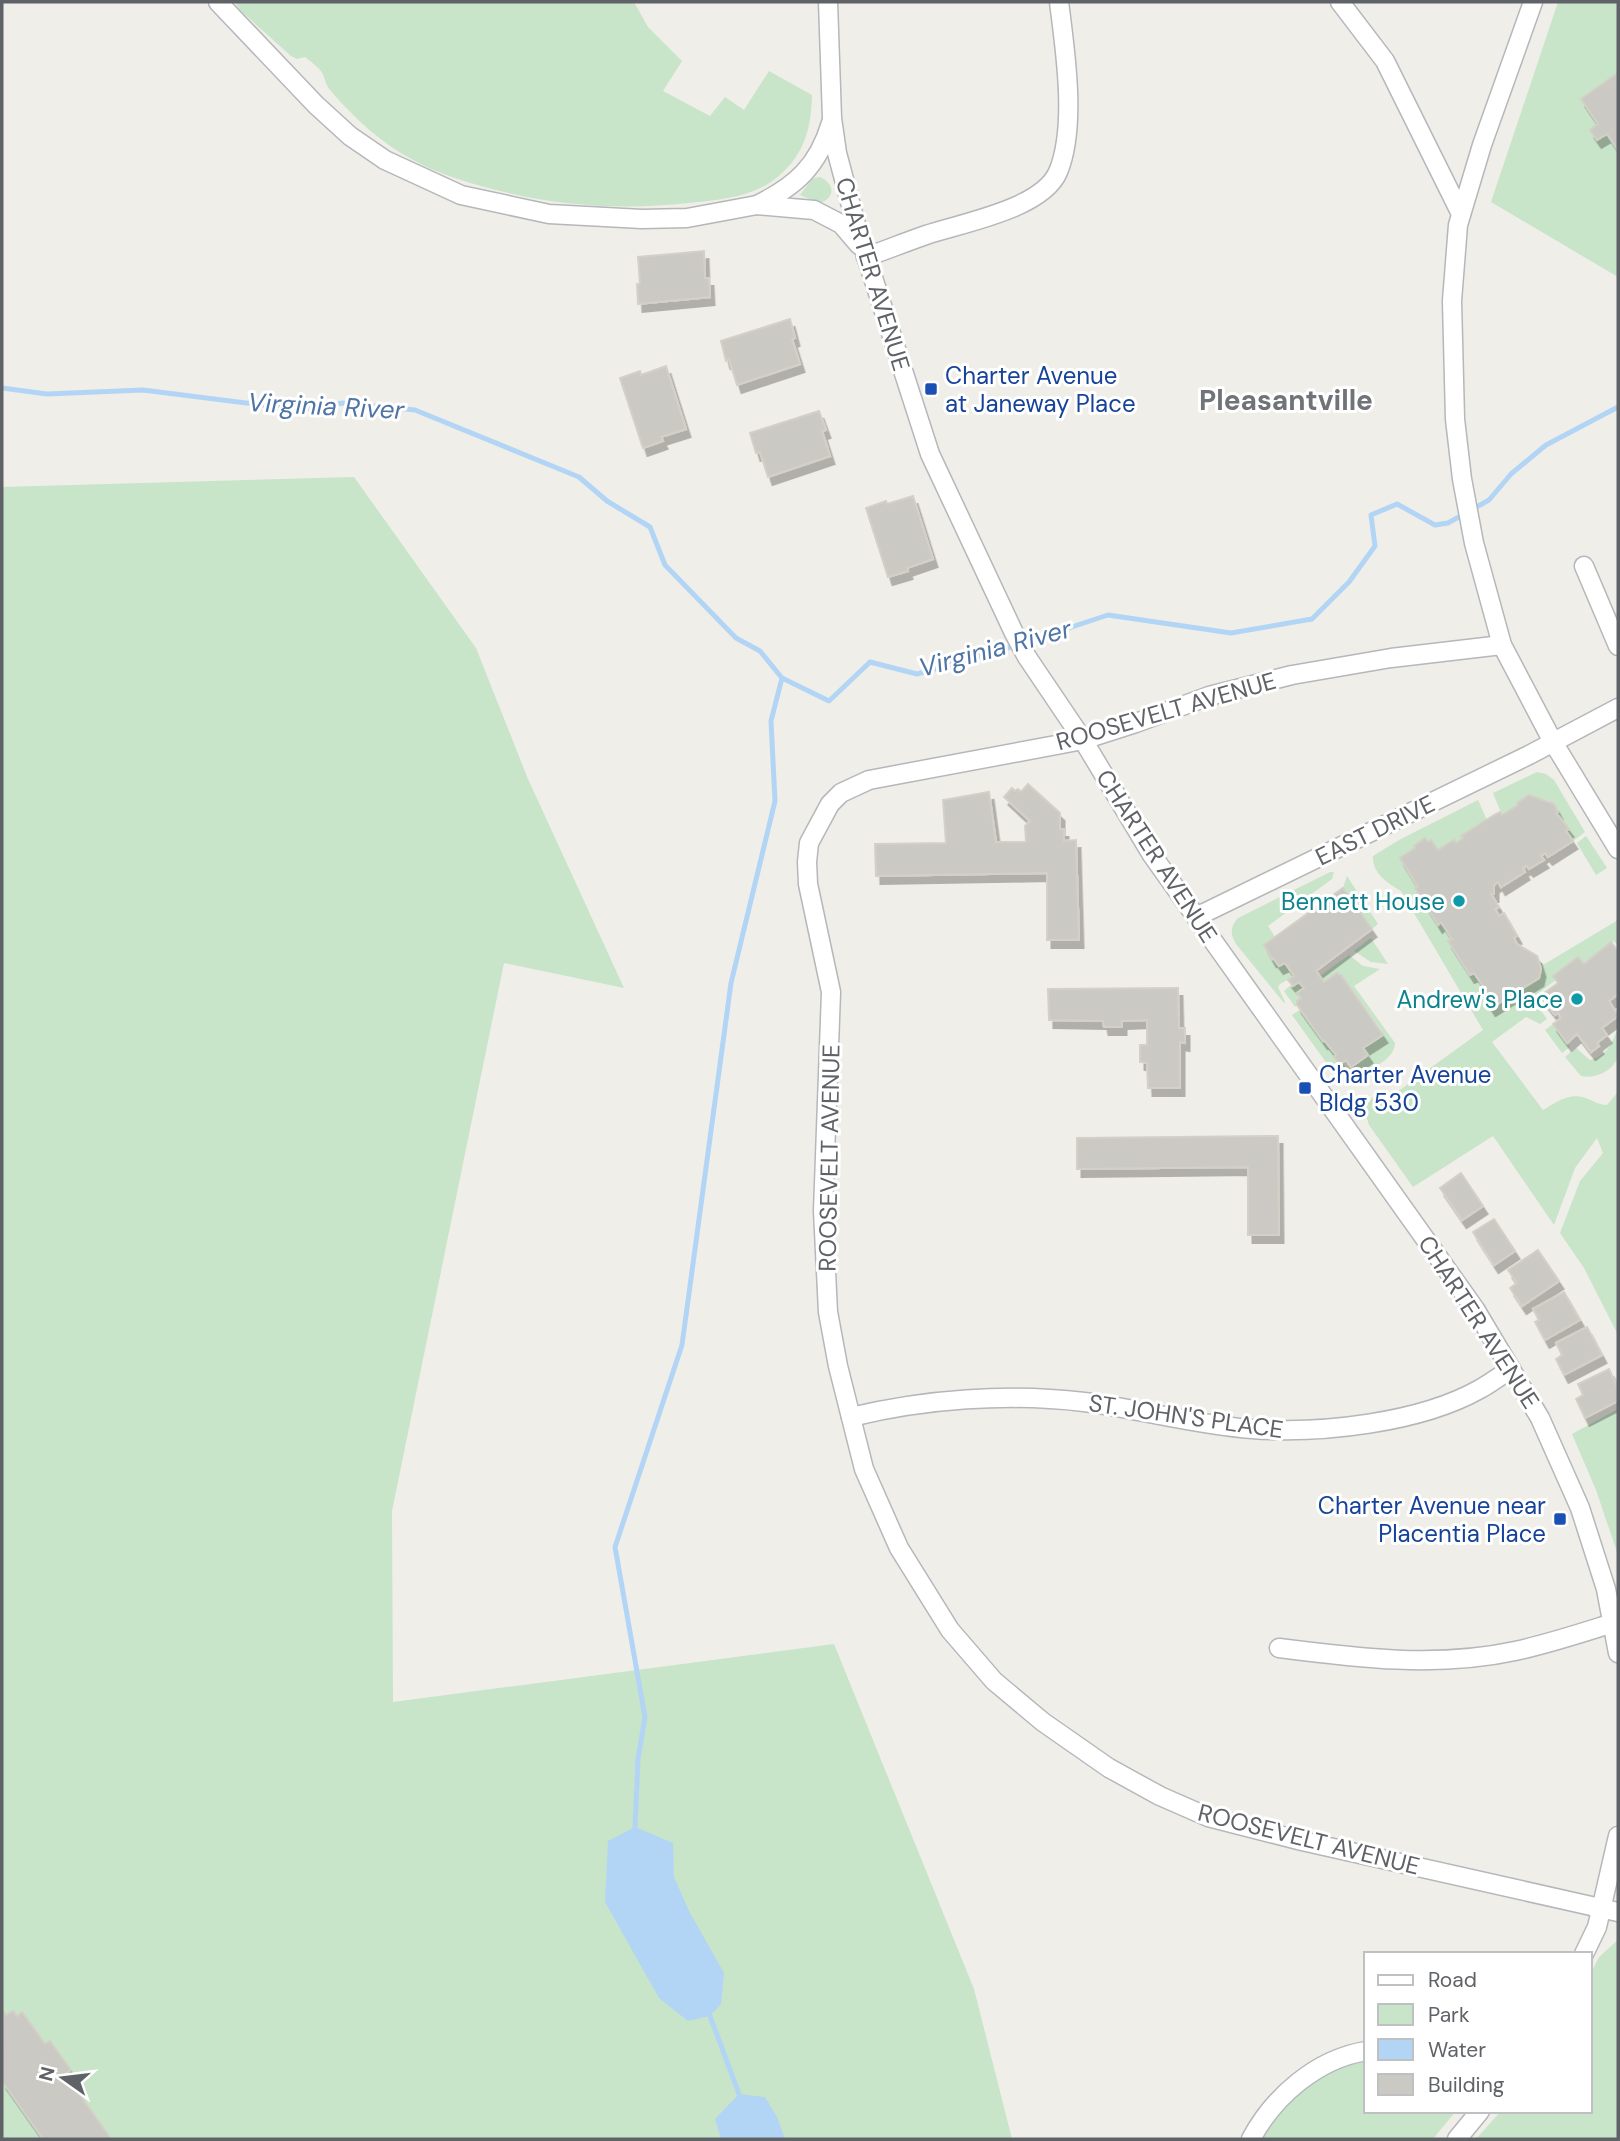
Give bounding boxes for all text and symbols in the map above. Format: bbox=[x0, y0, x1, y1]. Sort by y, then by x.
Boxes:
street label: CHARTER AVENUE bbox=[829, 174, 917, 374]
place label: Charter Avenue at Janeway Place bbox=[945, 360, 1136, 419]
marker: Charter Avenue at Janeway Place bbox=[923, 381, 939, 397]
district label: Pleasantville bbox=[1199, 382, 1373, 419]
water label: Virginia River bbox=[247, 385, 406, 427]
water label: Virginia River bbox=[915, 611, 1076, 685]
street label: ROOSEVELT AVENUE bbox=[1052, 665, 1280, 757]
street label: CHARTER AVENUE bbox=[1089, 763, 1225, 949]
street label: EAST DRIVE bbox=[1310, 788, 1440, 872]
place label: Bennett House bbox=[1281, 886, 1445, 917]
marker: Bennett House bbox=[1451, 893, 1467, 909]
place label: Andrew's Place bbox=[1396, 984, 1563, 1015]
marker: Andrew's Place bbox=[1569, 991, 1585, 1007]
street label: ROOSEVELT AVENUE bbox=[812, 1044, 846, 1272]
place label: Charter Avenue Bldg 530 bbox=[1319, 1059, 1491, 1118]
marker: Charter Avenue Bldg 530 bbox=[1297, 1080, 1313, 1096]
street label: CHARTER AVENUE bbox=[1411, 1229, 1547, 1415]
street label: ST. JOHN'S PLACE bbox=[1087, 1387, 1285, 1445]
place label: Charter Avenue near Placentia Place bbox=[1318, 1490, 1546, 1549]
marker: Charter Avenue near Placentia Place bbox=[1552, 1511, 1568, 1527]
street label: ROOSEVELT AVENUE bbox=[1195, 1796, 1423, 1882]
legend bbox=[1364, 1952, 1592, 2113]
text: Road bbox=[1428, 1966, 1477, 1994]
text: Park bbox=[1428, 2001, 1470, 2029]
text: Water bbox=[1428, 2036, 1486, 2064]
north arrow bbox=[28, 2043, 98, 2113]
text: N bbox=[33, 2064, 61, 2084]
text: Building bbox=[1428, 2071, 1505, 2099]

